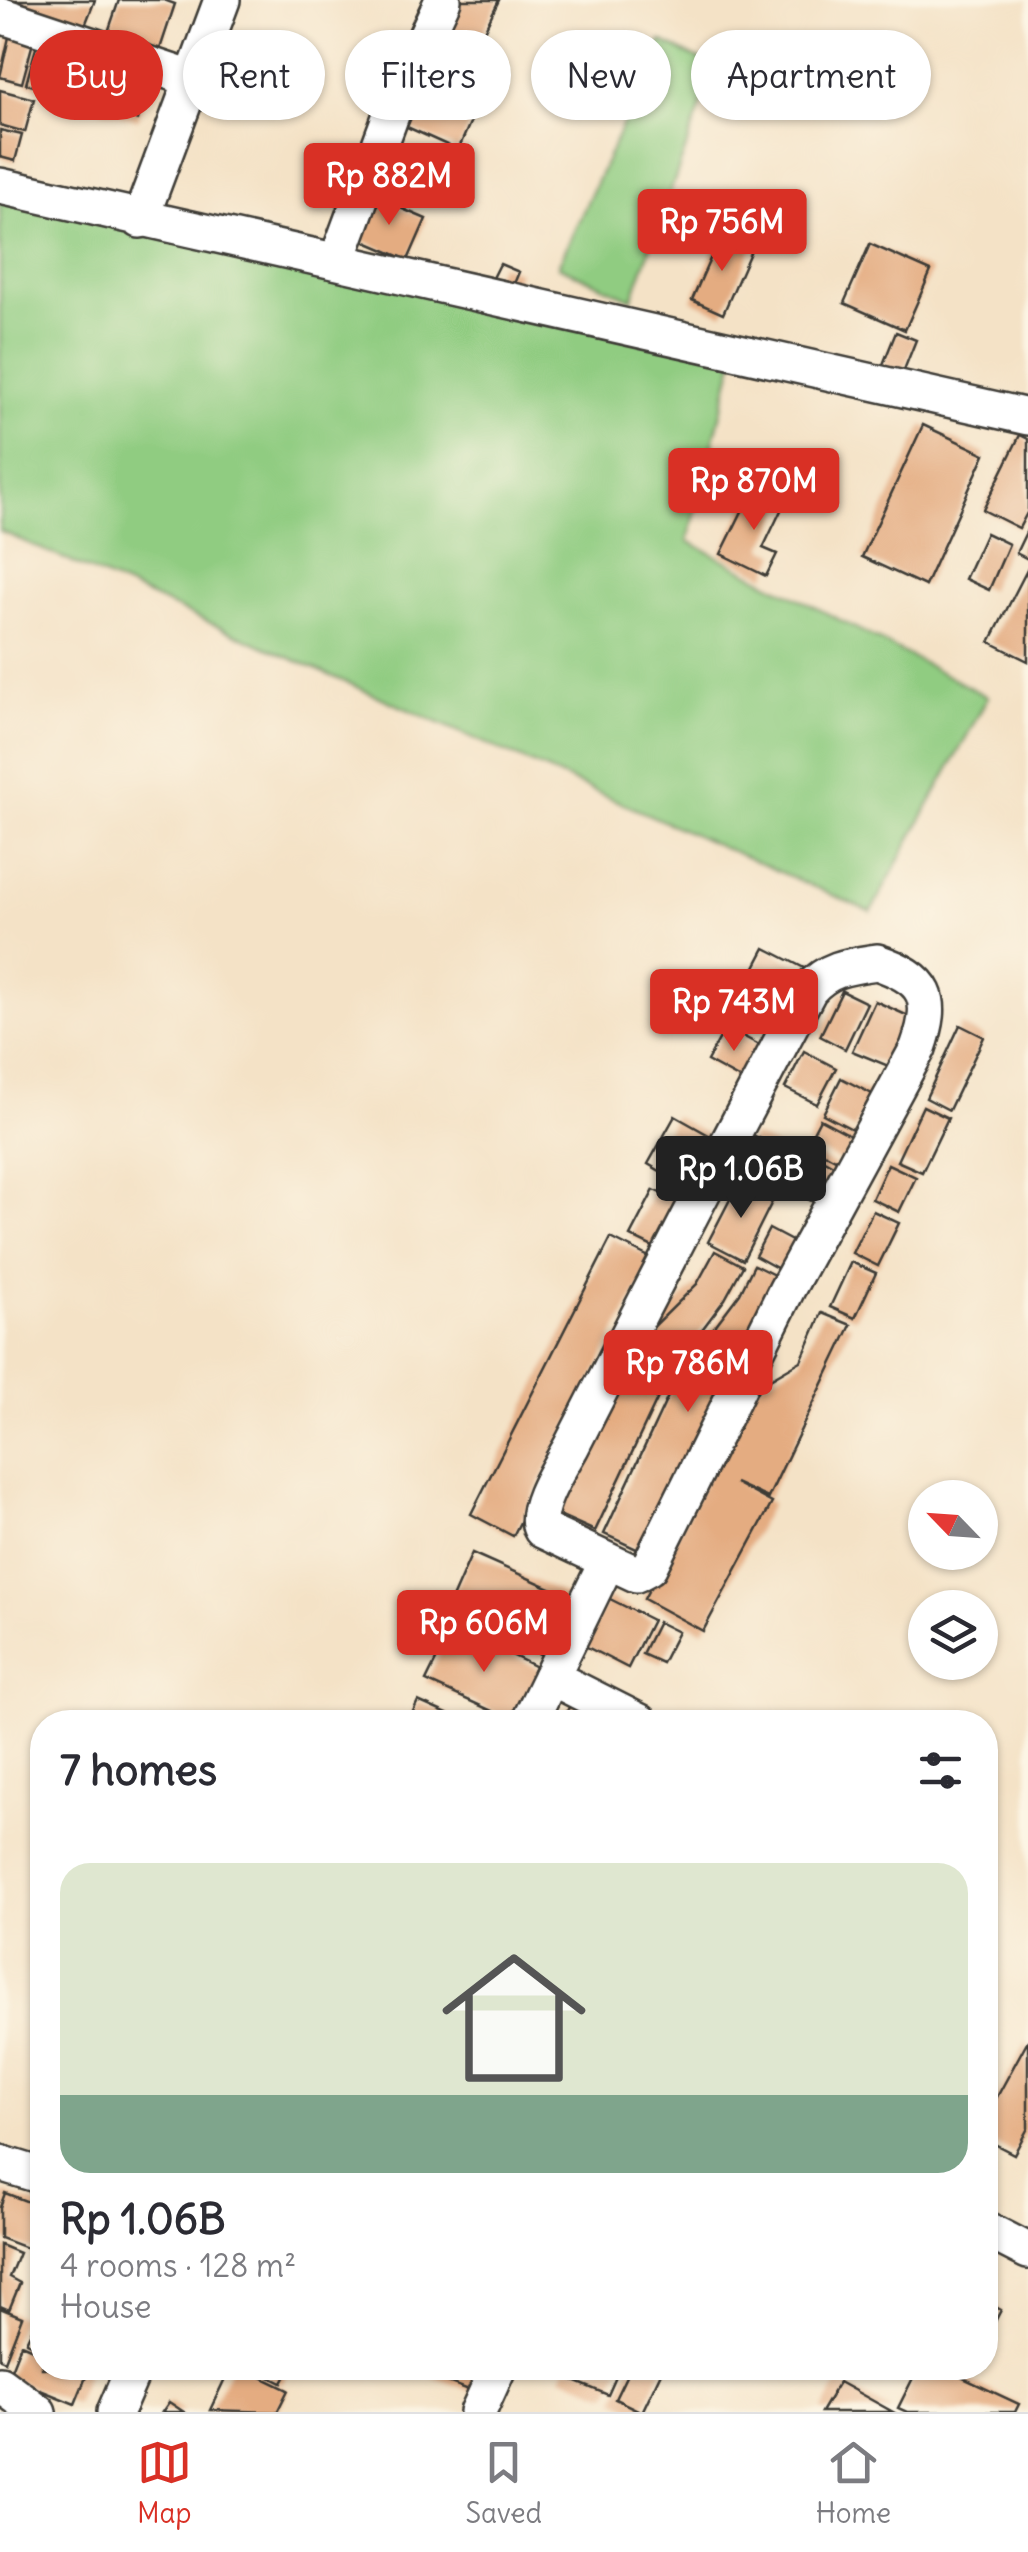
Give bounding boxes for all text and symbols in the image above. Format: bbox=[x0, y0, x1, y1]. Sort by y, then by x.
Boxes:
chip: Buy bbox=[30, 30, 163, 120]
chip: Rent bbox=[183, 30, 325, 120]
chip: Filters bbox=[345, 30, 511, 120]
chip: New bbox=[531, 30, 671, 120]
chip: Apartment bbox=[691, 30, 931, 120]
pin: Rp 882M bbox=[297, 143, 481, 228]
text: Rp 882M bbox=[326, 155, 452, 196]
pin: Rp 756M bbox=[630, 189, 814, 274]
text: Rp 756M bbox=[660, 201, 784, 242]
pin: Rp 870M bbox=[662, 448, 846, 533]
text: Rp 870M bbox=[690, 460, 818, 501]
pin: Rp 743M bbox=[642, 969, 826, 1054]
text: Rp 743M bbox=[672, 981, 796, 1022]
pin: Rp 1.06B bbox=[638, 1136, 844, 1221]
text: Rp 1.06B bbox=[678, 1148, 804, 1189]
pin: Rp 786M bbox=[596, 1330, 780, 1415]
text: Rp 786M bbox=[626, 1342, 750, 1383]
north arrow bbox=[908, 1480, 998, 1570]
map controls bbox=[908, 1480, 998, 1680]
pin: Rp 606M bbox=[392, 1590, 576, 1675]
button: layers bbox=[908, 1590, 998, 1680]
text: Rp 606M bbox=[419, 1602, 549, 1643]
icon: filters bbox=[913, 1743, 968, 1798]
text: 7 homes bbox=[60, 1744, 217, 1796]
icon: home bbox=[424, 1928, 604, 2108]
text: Rp 1.06B bbox=[60, 2193, 225, 2245]
text: 4 rooms · 128 m² bbox=[60, 2245, 296, 2286]
text: House bbox=[60, 2286, 151, 2327]
tab: Map bbox=[137, 2435, 192, 2531]
tab: Saved bbox=[465, 2435, 542, 2531]
tab: Home bbox=[816, 2435, 891, 2531]

